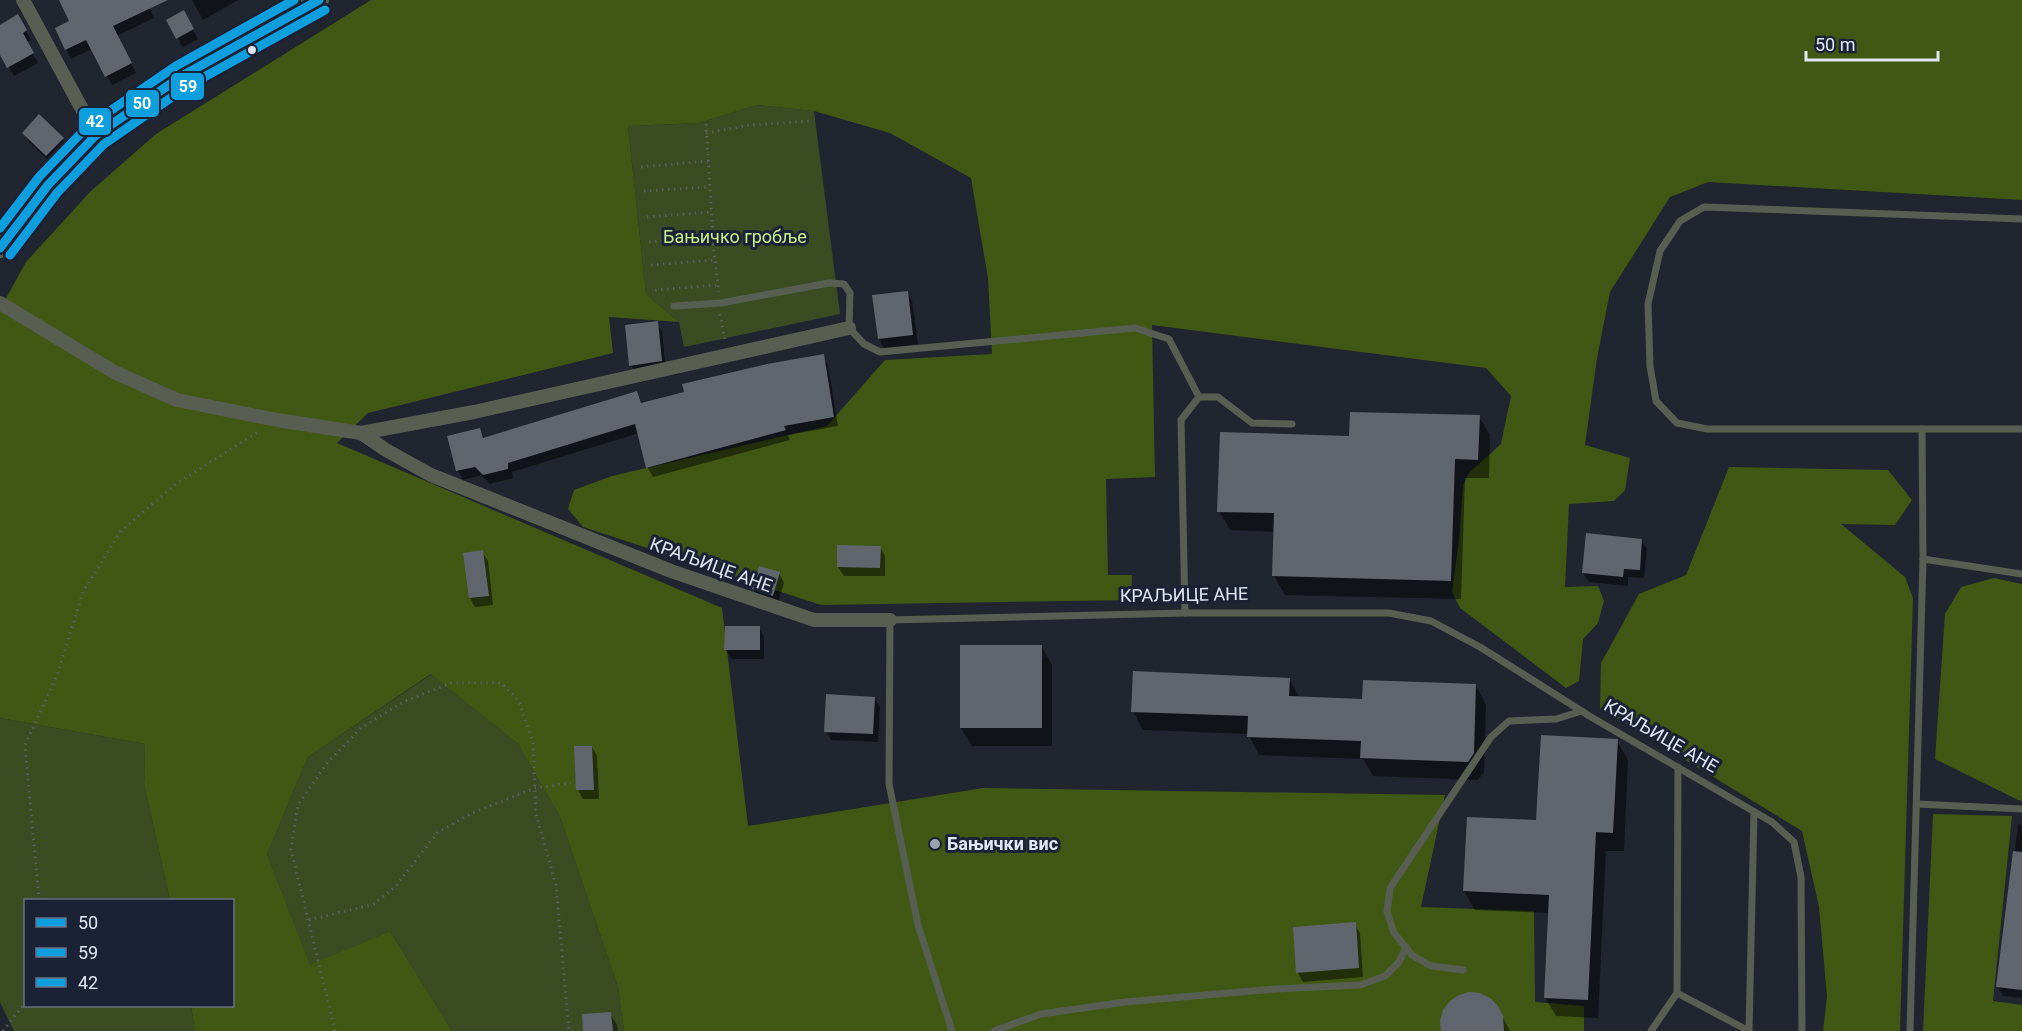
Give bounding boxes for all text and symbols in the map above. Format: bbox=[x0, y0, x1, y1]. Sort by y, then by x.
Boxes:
scale bar bbox=[1806, 24, 1938, 62]
text: 50 m bbox=[1815, 34, 1855, 55]
unlabelled marker bbox=[246, 44, 258, 56]
line badge: 59 bbox=[170, 72, 205, 101]
text: 59 bbox=[179, 77, 197, 96]
line badge: 50 bbox=[125, 89, 160, 118]
text: 50 bbox=[133, 94, 151, 113]
line badge: 42 bbox=[78, 107, 112, 136]
text: 42 bbox=[86, 112, 104, 131]
park label: Бањичко гробље bbox=[663, 226, 807, 247]
street label: КРАЉИЦЕ АНЕ bbox=[647, 533, 775, 596]
street label: КРАЉИЦЕ АНЕ bbox=[1120, 583, 1248, 606]
street label: КРАЉИЦЕ АНЕ bbox=[1600, 694, 1722, 777]
place label: Бањички вис bbox=[947, 833, 1058, 854]
marker: Бањички вис bbox=[928, 837, 942, 851]
legend bbox=[24, 899, 234, 1007]
text: 50 bbox=[78, 912, 98, 933]
text: 59 bbox=[78, 942, 98, 963]
text: 42 bbox=[78, 972, 98, 993]

